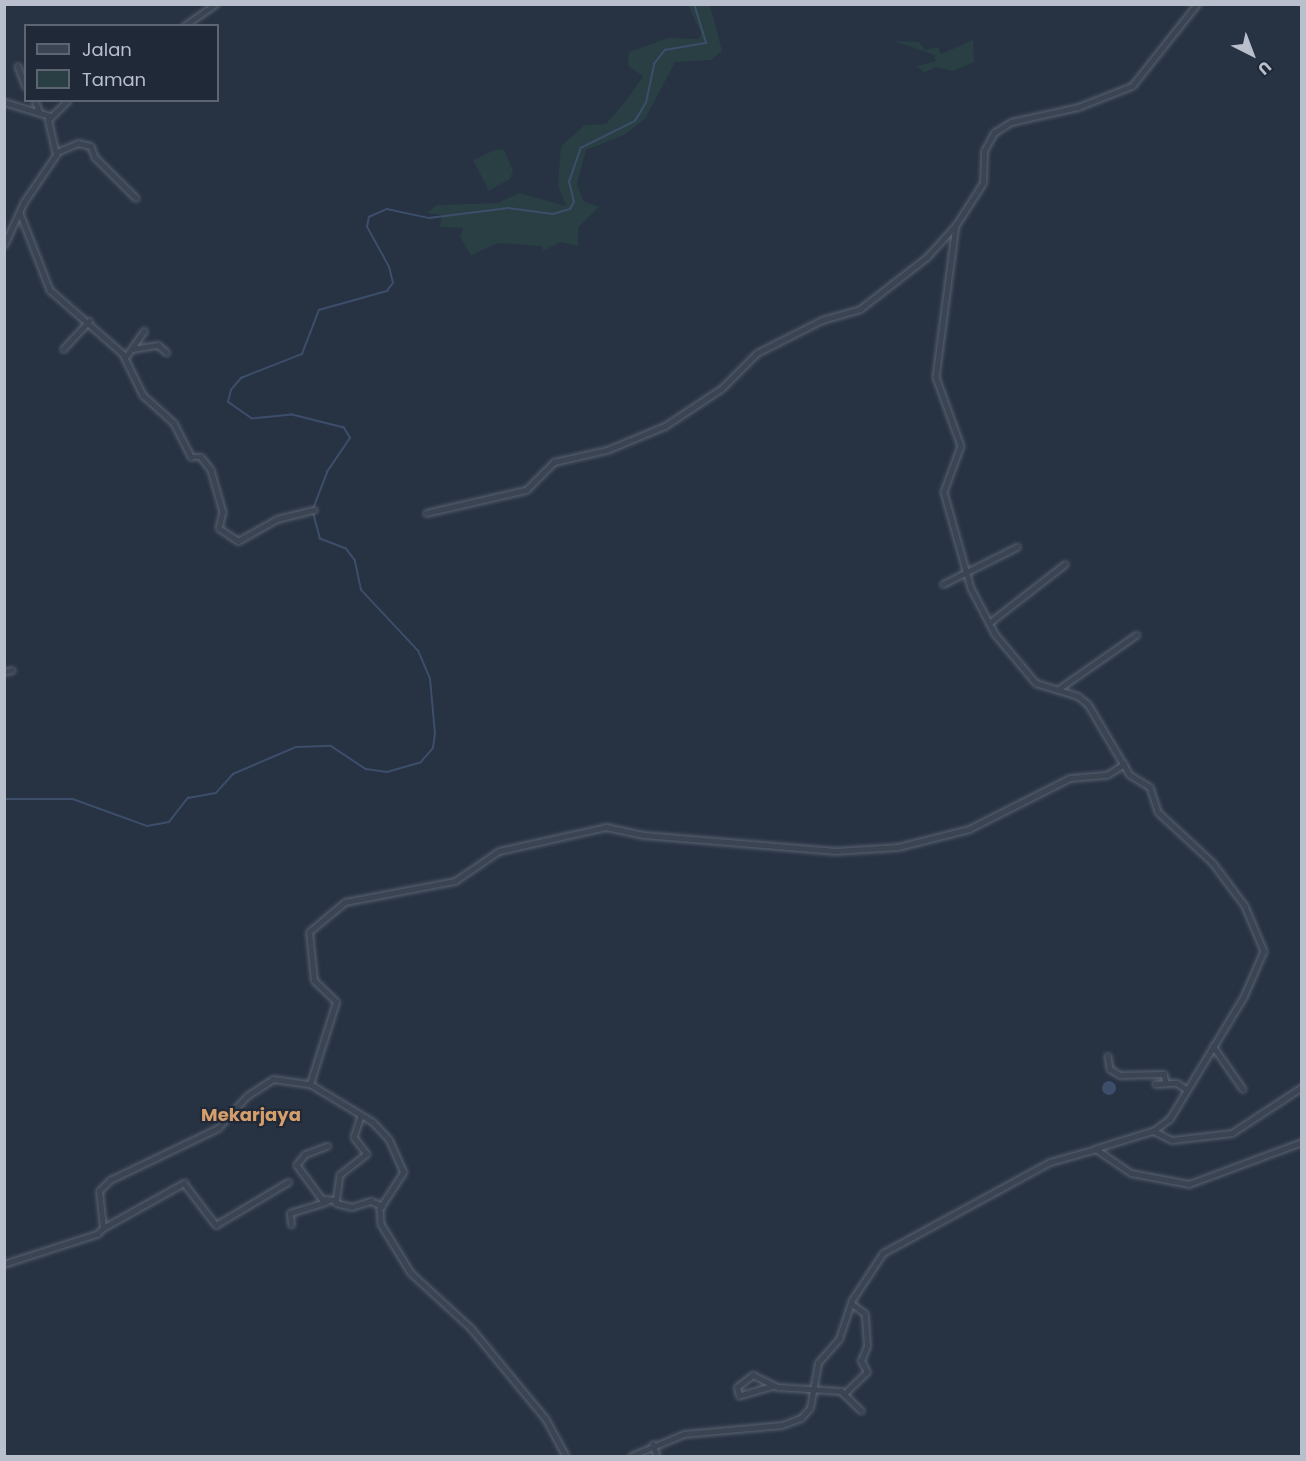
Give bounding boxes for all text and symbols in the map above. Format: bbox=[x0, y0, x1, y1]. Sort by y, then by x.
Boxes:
legend bbox=[24, 24, 219, 102]
north arrow bbox=[1222, 24, 1282, 84]
text: Jalan bbox=[82, 37, 132, 62]
text: U bbox=[1252, 55, 1276, 80]
text: Taman bbox=[82, 67, 146, 92]
district label: Mekarjaya bbox=[201, 1104, 301, 1126]

